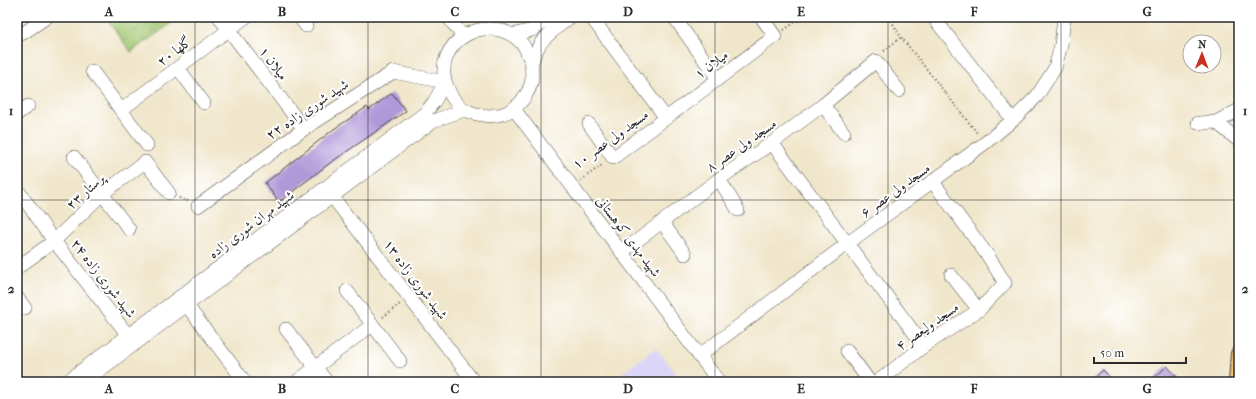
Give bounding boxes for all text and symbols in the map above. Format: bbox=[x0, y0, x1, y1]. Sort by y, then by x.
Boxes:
text: A bbox=[104, 4, 114, 19]
text: B bbox=[278, 4, 287, 19]
text: C bbox=[451, 4, 460, 19]
text: D bbox=[623, 4, 633, 19]
text: E bbox=[797, 4, 805, 19]
text: F bbox=[970, 4, 978, 19]
text: G bbox=[1142, 4, 1152, 19]
street label: گلها ۲۰ bbox=[154, 33, 195, 70]
north arrow bbox=[1182, 34, 1222, 74]
text: N bbox=[1198, 38, 1207, 51]
street label: میلان ۱ bbox=[255, 43, 292, 83]
street label: میلان ۱ bbox=[691, 46, 731, 83]
street label: شهید شوری زاده ۲۲ bbox=[263, 75, 352, 144]
text: 1 bbox=[9, 103, 14, 118]
text: 1 bbox=[1243, 103, 1248, 118]
street label: مسجد ولی عصر ۱۰ bbox=[569, 106, 652, 174]
street label: مسجد ولی عصر ۸ bbox=[703, 115, 780, 177]
street label: مسجد ولی عصر ۶ bbox=[857, 159, 934, 222]
street label: پرستار ۲۳ bbox=[62, 169, 109, 213]
street label: شهید مهران شوری زاده bbox=[205, 187, 298, 263]
street label: شهید مهدی کوهستانی bbox=[592, 192, 665, 281]
street label: شهید شوری زاده ۲۴ bbox=[67, 235, 140, 322]
street label: شهید شوری زاده ۱۳ bbox=[379, 236, 451, 323]
text: 2 bbox=[8, 281, 15, 296]
text: 2 bbox=[1242, 281, 1249, 296]
street label: مسجد ولیعصر ۴ bbox=[892, 298, 963, 355]
scale bar bbox=[1094, 339, 1186, 365]
text: 50 m bbox=[1100, 346, 1124, 360]
text: A bbox=[104, 381, 114, 396]
text: B bbox=[278, 381, 287, 396]
text: C bbox=[451, 381, 460, 396]
text: D bbox=[623, 381, 633, 396]
text: E bbox=[797, 381, 805, 396]
text: F bbox=[970, 381, 978, 396]
text: G bbox=[1142, 381, 1152, 396]

